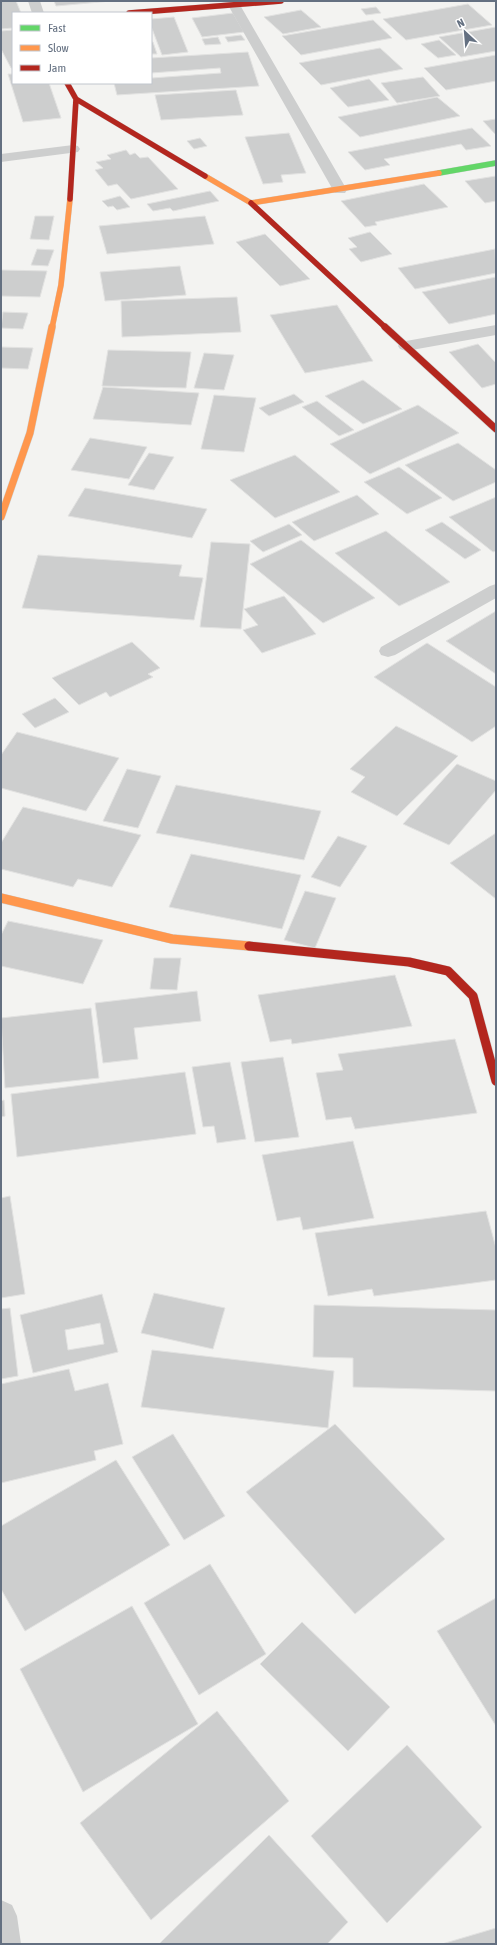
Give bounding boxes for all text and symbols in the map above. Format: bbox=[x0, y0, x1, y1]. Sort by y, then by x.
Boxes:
legend bbox=[12, 12, 152, 84]
north arrow bbox=[445, 12, 485, 52]
text: N bbox=[455, 16, 466, 30]
text: Fast bbox=[48, 21, 66, 35]
text: Slow bbox=[48, 41, 69, 55]
text: Jam bbox=[48, 61, 66, 75]

